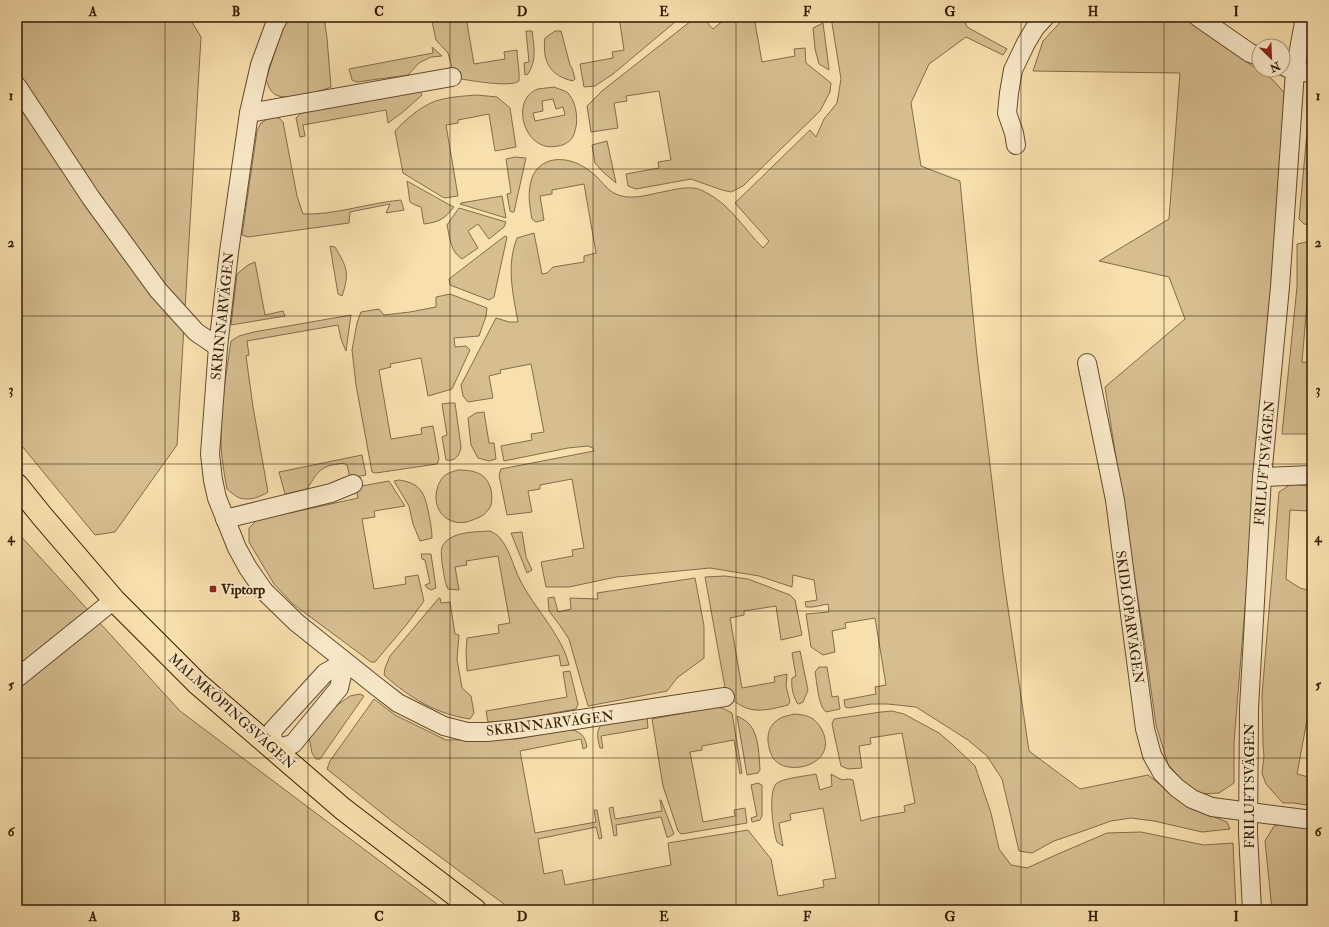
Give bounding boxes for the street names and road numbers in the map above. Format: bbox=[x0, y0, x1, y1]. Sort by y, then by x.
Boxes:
street label: SKRINNARVÄGEN bbox=[207, 251, 238, 381]
street label: FRILUFTSVÄGEN bbox=[1251, 399, 1278, 526]
street label: SKIDLÖPARVÄGEN bbox=[1112, 549, 1147, 685]
street label: MALMKÖPINGSVÄGEN bbox=[165, 650, 299, 773]
street label: SKRINNARVÄGEN bbox=[485, 707, 615, 740]
street label: FRILUFTSVÄGEN bbox=[1241, 723, 1258, 849]

